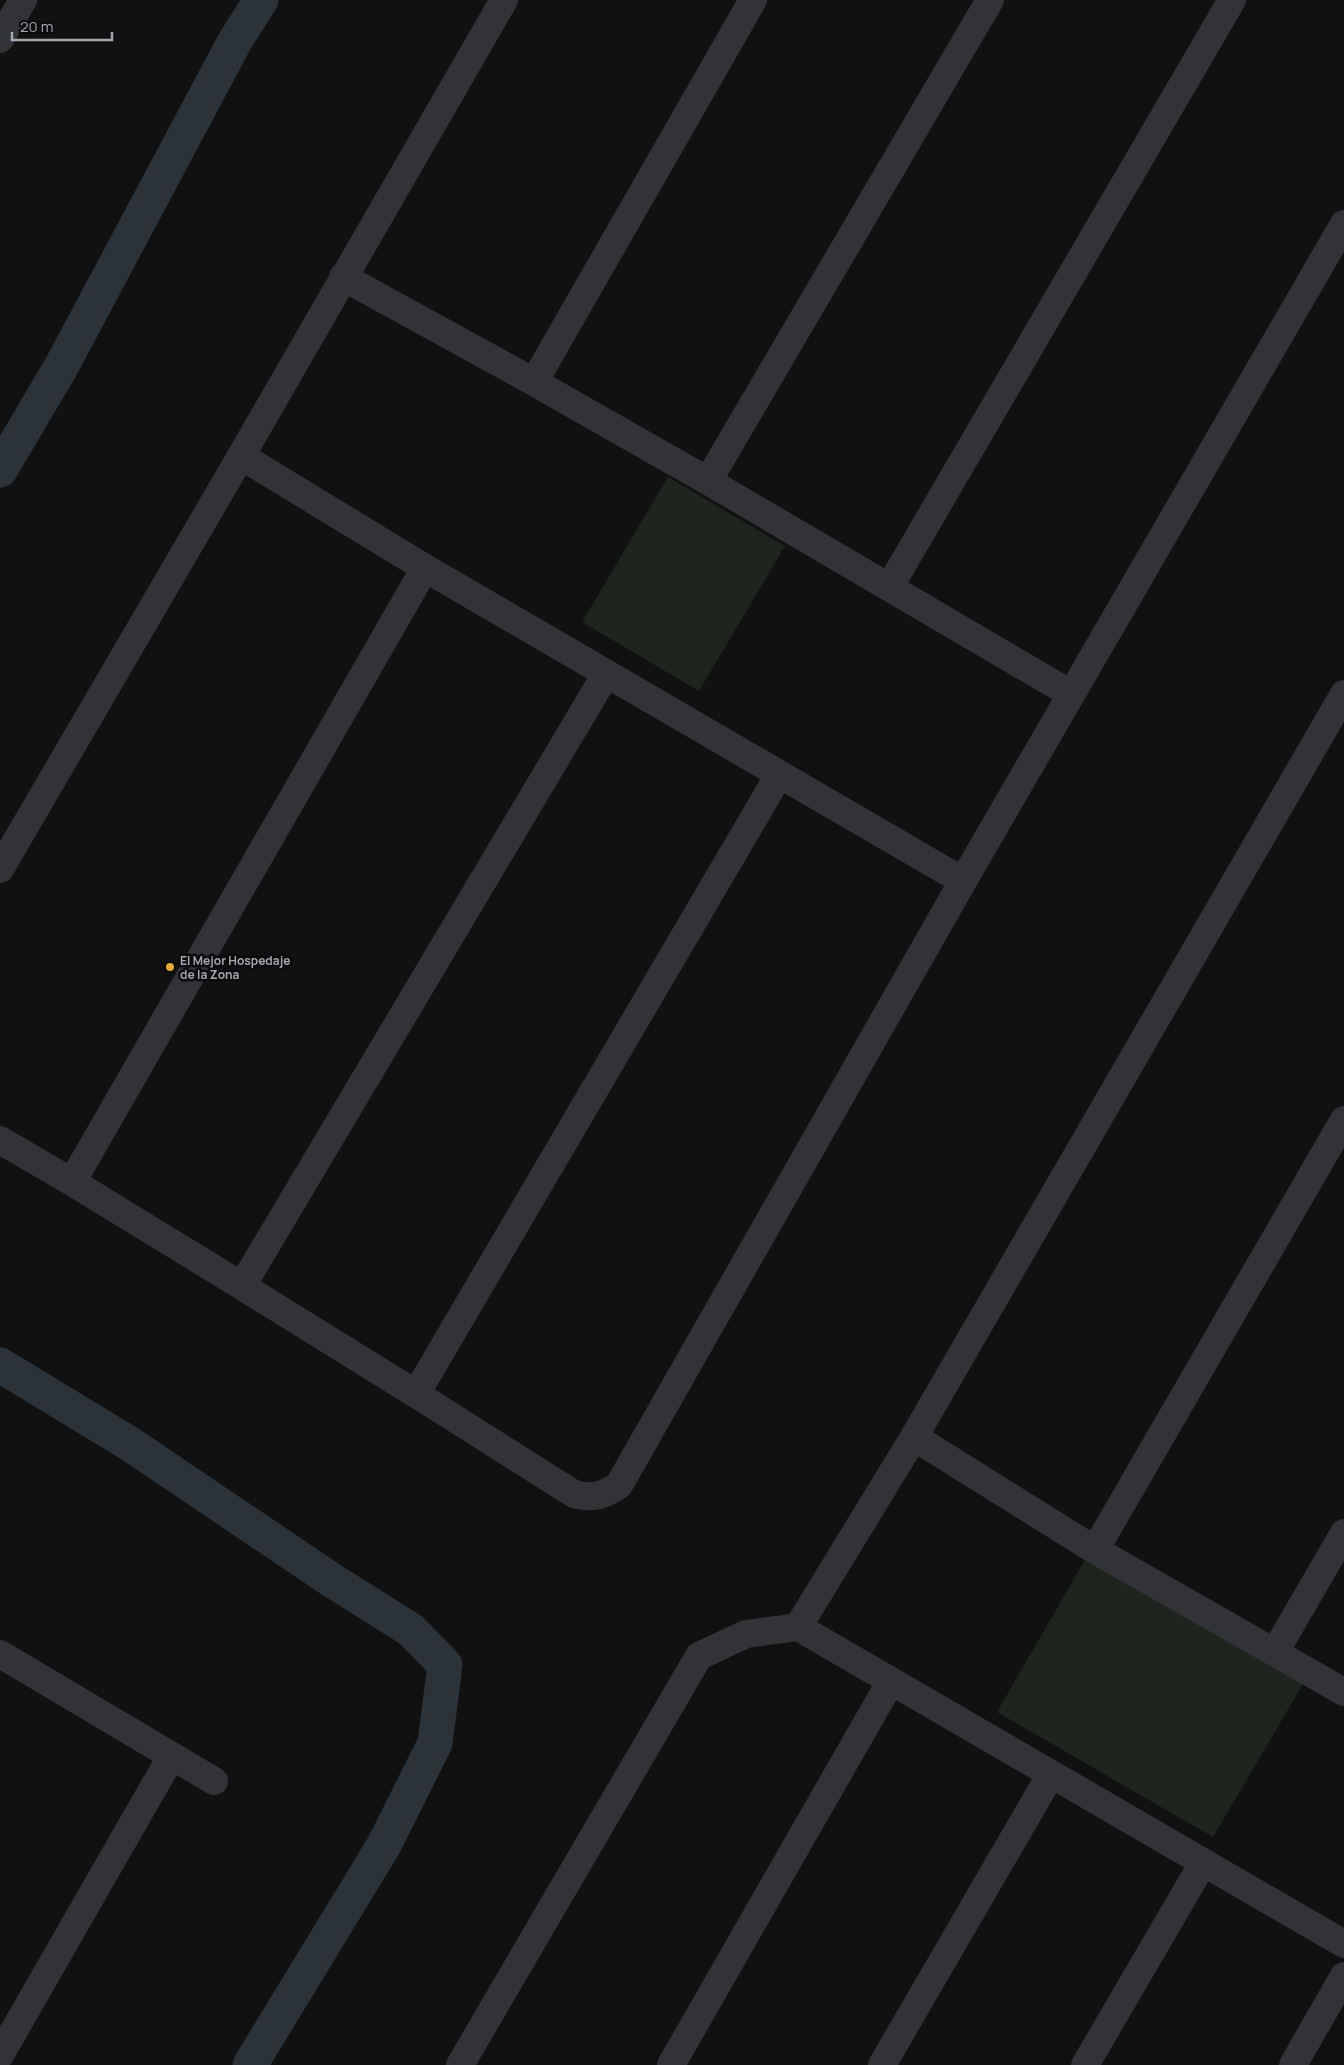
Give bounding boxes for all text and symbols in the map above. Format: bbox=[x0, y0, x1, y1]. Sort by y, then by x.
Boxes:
scale bar bbox=[12, 10, 112, 42]
text: 20 m bbox=[20, 16, 53, 37]
place label: El Mejor Hospedaje de la Zona bbox=[180, 952, 290, 983]
marker: El Mejor Hospedaje de la Zona bbox=[164, 961, 176, 973]

